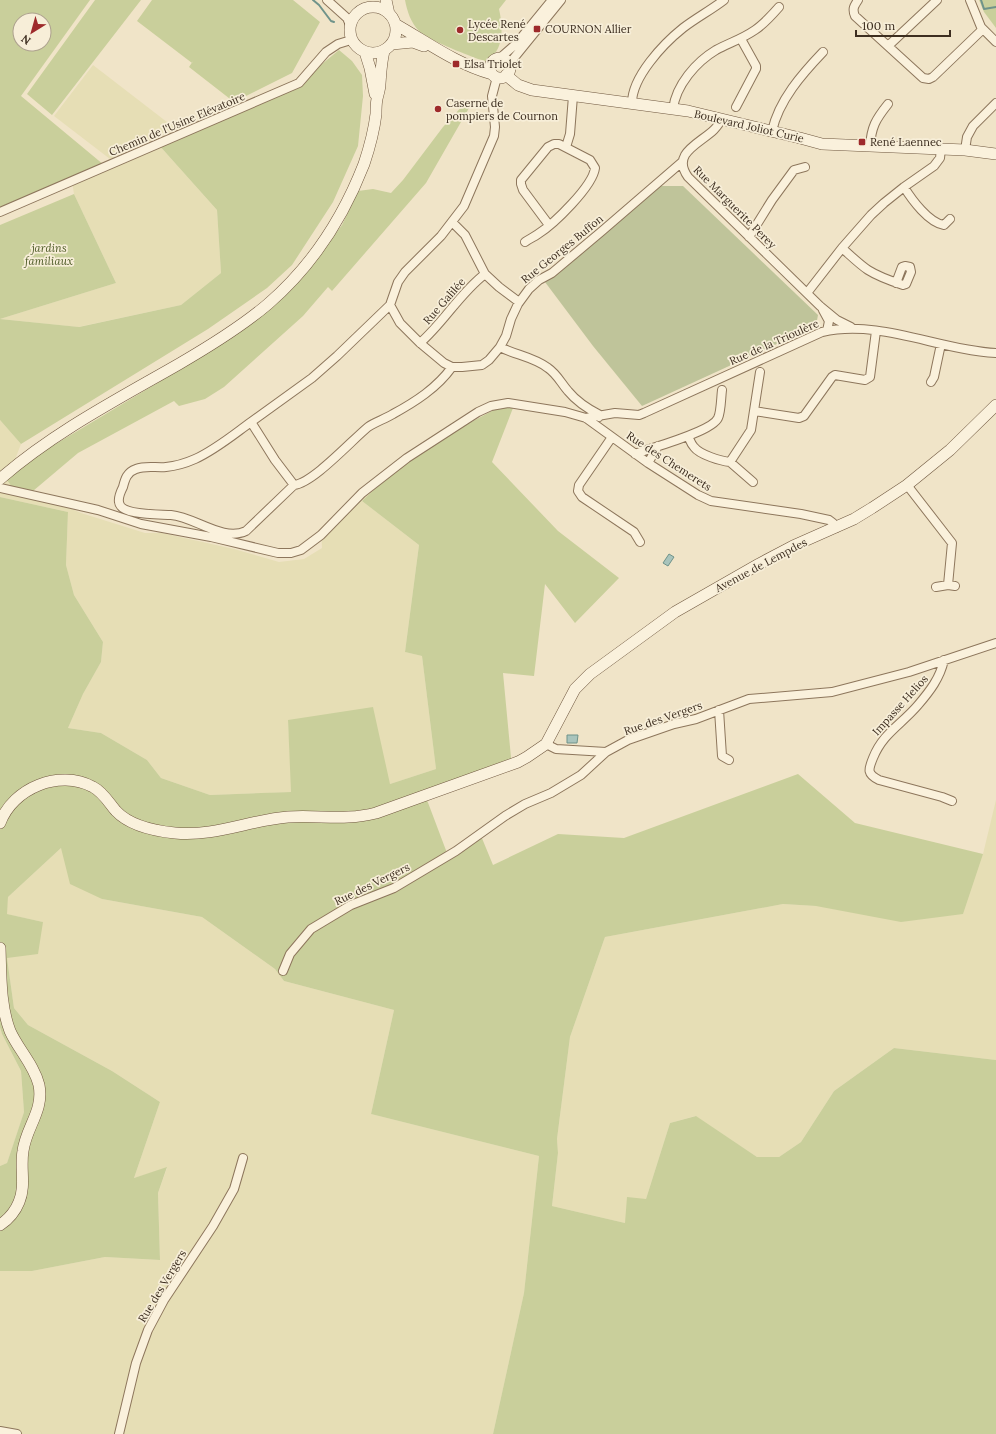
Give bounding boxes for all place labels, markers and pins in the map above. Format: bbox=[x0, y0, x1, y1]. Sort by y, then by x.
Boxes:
place label: Lycée René Descartes bbox=[468, 17, 526, 44]
place label: COURNON Allier bbox=[545, 22, 632, 36]
marker: COURNON Allier bbox=[532, 24, 542, 34]
marker: Lycée René Descartes bbox=[455, 25, 465, 35]
place label: Elsa Triolet bbox=[464, 57, 523, 71]
marker: Elsa Triolet bbox=[451, 59, 461, 69]
place label: Caserne de pompiers de Cournon bbox=[446, 96, 558, 123]
marker: Caserne de pompiers de Cournon bbox=[433, 104, 443, 114]
place label: René Laennec bbox=[870, 135, 942, 149]
marker: René Laennec bbox=[857, 137, 867, 147]

